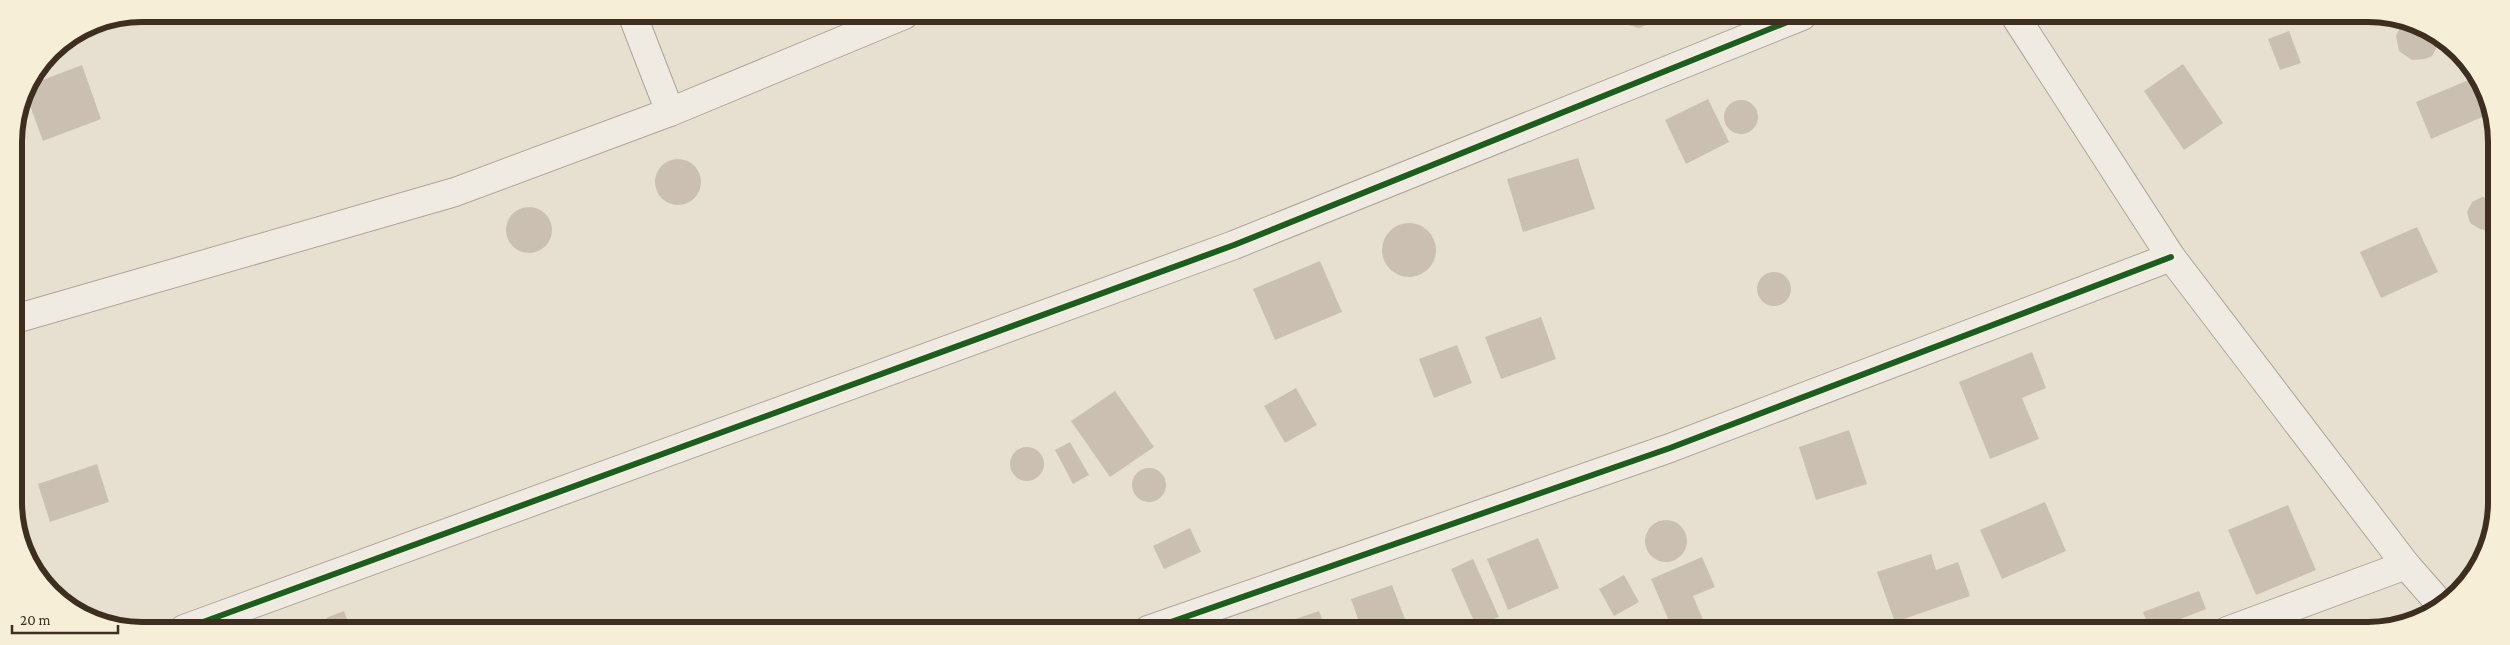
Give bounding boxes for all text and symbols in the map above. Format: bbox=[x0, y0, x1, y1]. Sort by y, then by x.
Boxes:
scale bar bbox=[12, 602, 119, 634]
text: 20 m bbox=[20, 612, 51, 628]

